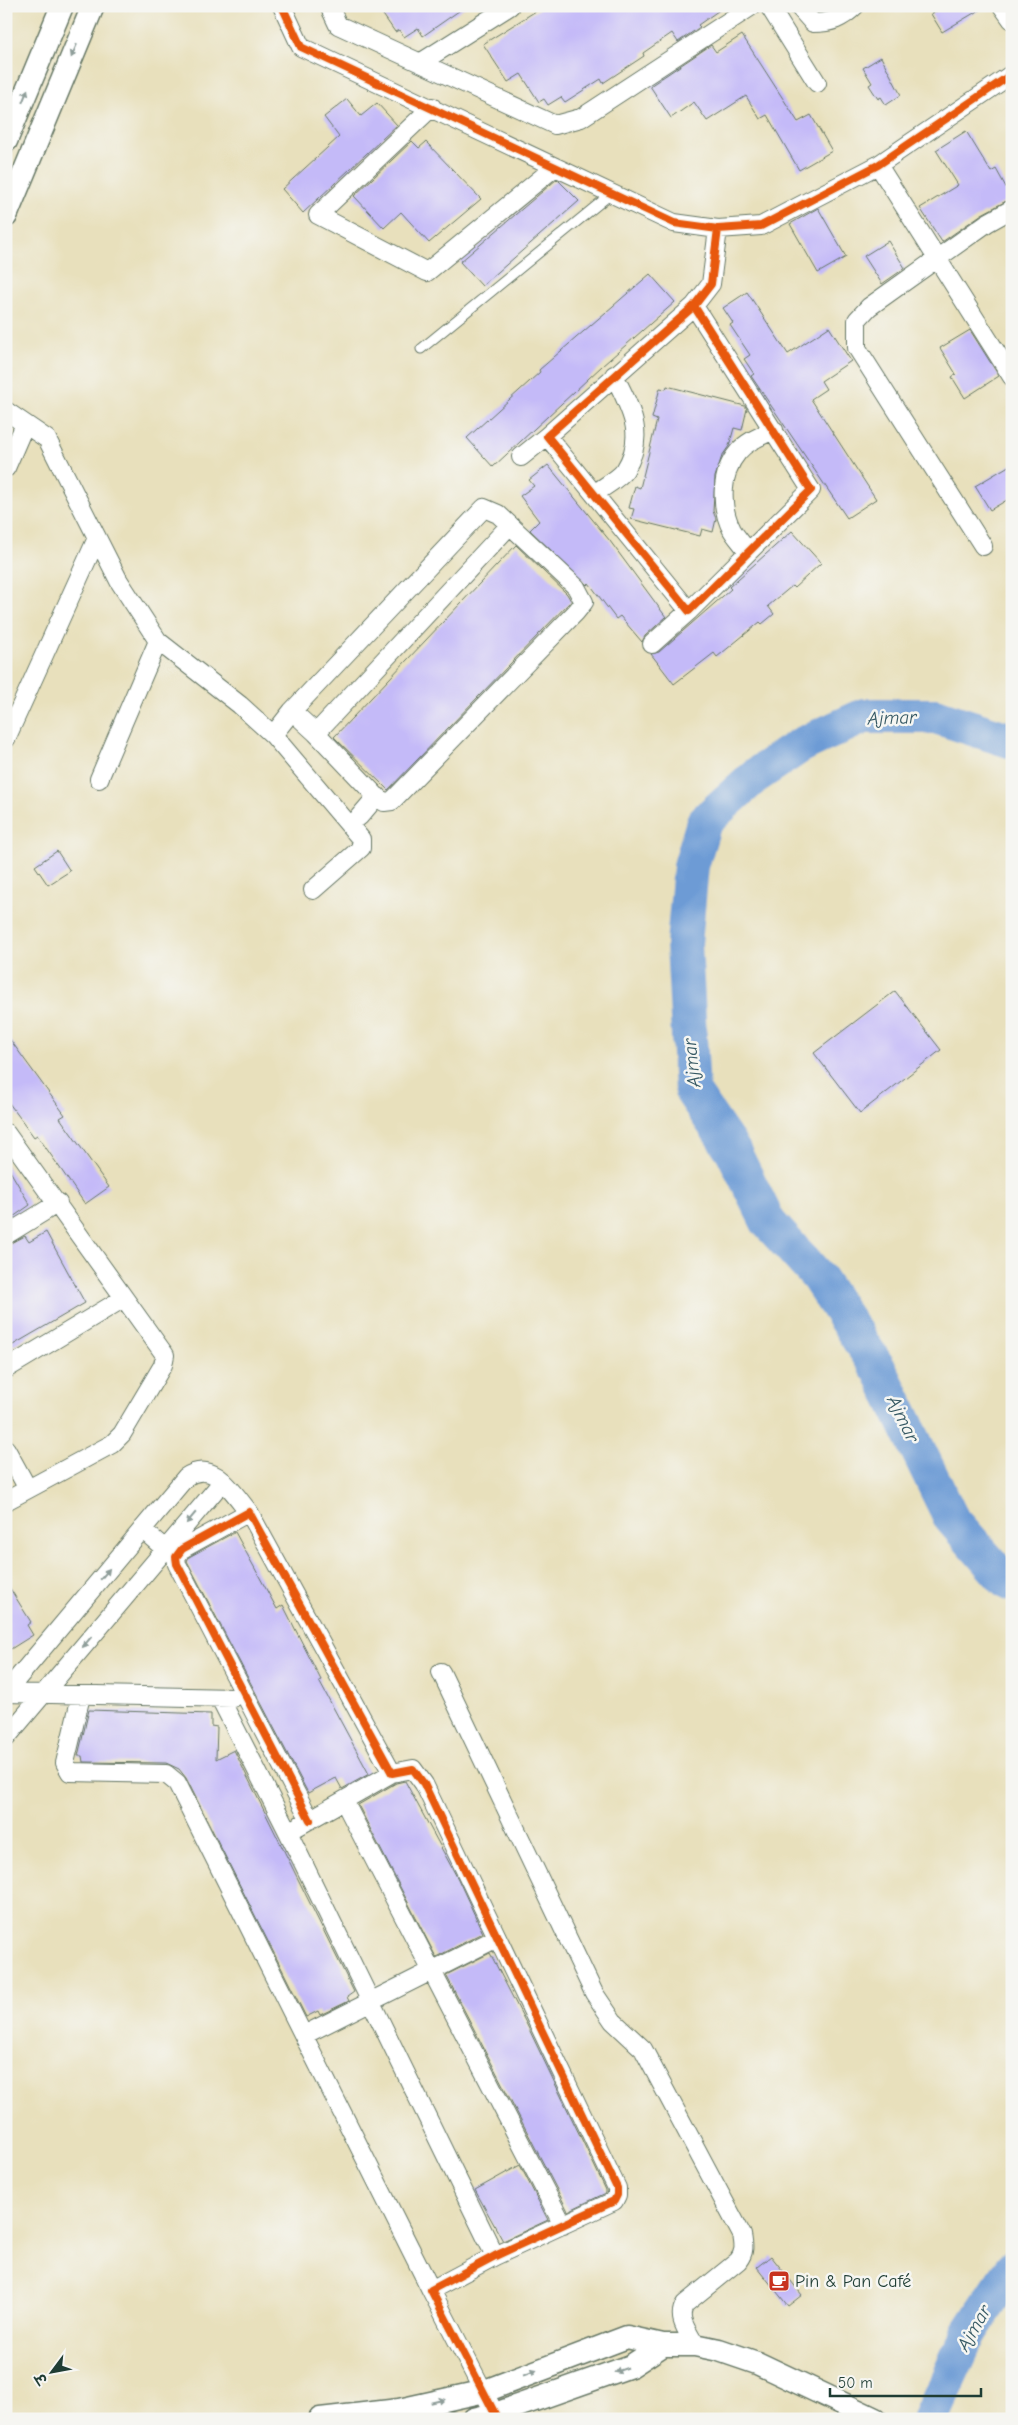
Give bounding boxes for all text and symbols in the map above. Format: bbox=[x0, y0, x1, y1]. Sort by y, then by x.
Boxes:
one-way arrow bbox=[70, 44, 78, 58]
one-way arrow bbox=[21, 88, 29, 103]
water label: Ajmar bbox=[866, 706, 918, 730]
water label: Ajmar bbox=[678, 1036, 706, 1090]
water label: Ajmar bbox=[882, 1391, 924, 1447]
one-way arrow bbox=[186, 1511, 197, 1524]
one-way arrow bbox=[99, 1568, 111, 1580]
one-way arrow bbox=[81, 1635, 92, 1648]
cafe icon: Pin & Pan Café bbox=[767, 2269, 791, 2293]
place label: Pin & Pan Café bbox=[795, 2271, 911, 2292]
water label: Ajmar bbox=[952, 2300, 997, 2356]
north arrow bbox=[28, 2348, 78, 2398]
scale bar bbox=[830, 2365, 982, 2397]
one-way arrow bbox=[613, 2366, 628, 2374]
text: उ bbox=[31, 2369, 52, 2389]
one-way arrow bbox=[523, 2369, 538, 2377]
text: 50 m bbox=[838, 2374, 873, 2392]
one-way arrow bbox=[430, 2397, 445, 2405]

